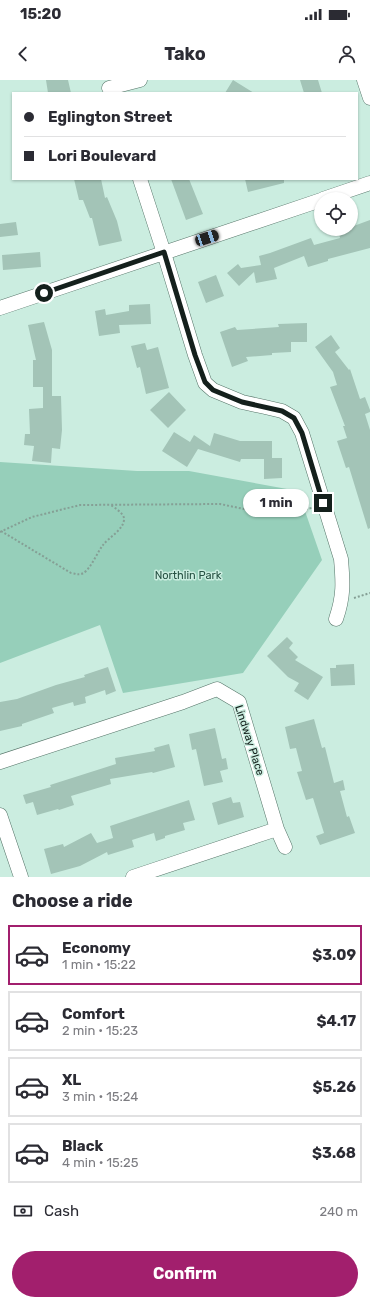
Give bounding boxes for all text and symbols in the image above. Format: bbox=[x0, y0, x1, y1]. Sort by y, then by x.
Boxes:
text: 15:20 bbox=[20, 5, 61, 23]
icon: back bbox=[12, 43, 34, 65]
text: Tako bbox=[164, 43, 206, 65]
icon: person bbox=[336, 43, 358, 65]
text: Eglington Street bbox=[48, 108, 172, 126]
text: Lori Boulevard bbox=[48, 147, 156, 165]
map controls bbox=[314, 192, 358, 236]
button: locate bbox=[314, 192, 358, 236]
car bbox=[194, 229, 220, 247]
route start bbox=[35, 284, 53, 302]
callout: 1 min bbox=[243, 489, 309, 517]
route end bbox=[314, 494, 332, 512]
text: 1 min bbox=[259, 495, 293, 510]
park label: Northlin Park bbox=[155, 569, 222, 582]
street label: Lindway Place bbox=[232, 703, 267, 777]
text: Choose a ride bbox=[12, 890, 133, 912]
icon: car bbox=[14, 937, 50, 973]
text: Economy bbox=[62, 939, 131, 957]
text: $3.09 bbox=[312, 946, 356, 964]
text: 1 min · 15:22 bbox=[62, 957, 136, 972]
icon: car bbox=[14, 1003, 50, 1039]
text: Comfort bbox=[62, 1005, 125, 1023]
text: $4.17 bbox=[317, 1012, 356, 1030]
text: 2 min · 15:23 bbox=[62, 1023, 138, 1038]
icon: car bbox=[14, 1069, 50, 1105]
text: XL bbox=[62, 1071, 81, 1089]
text: $5.26 bbox=[313, 1078, 356, 1096]
text: 3 min · 15:24 bbox=[62, 1089, 138, 1104]
icon: car bbox=[14, 1135, 50, 1171]
text: Black bbox=[62, 1137, 103, 1155]
text: $3.68 bbox=[312, 1144, 356, 1162]
text: 4 min · 15:25 bbox=[62, 1155, 138, 1170]
icon: cash bbox=[12, 1200, 34, 1222]
text: Cash bbox=[44, 1202, 79, 1220]
text: 240 m bbox=[319, 1204, 358, 1219]
button: Confirm bbox=[12, 1251, 358, 1297]

